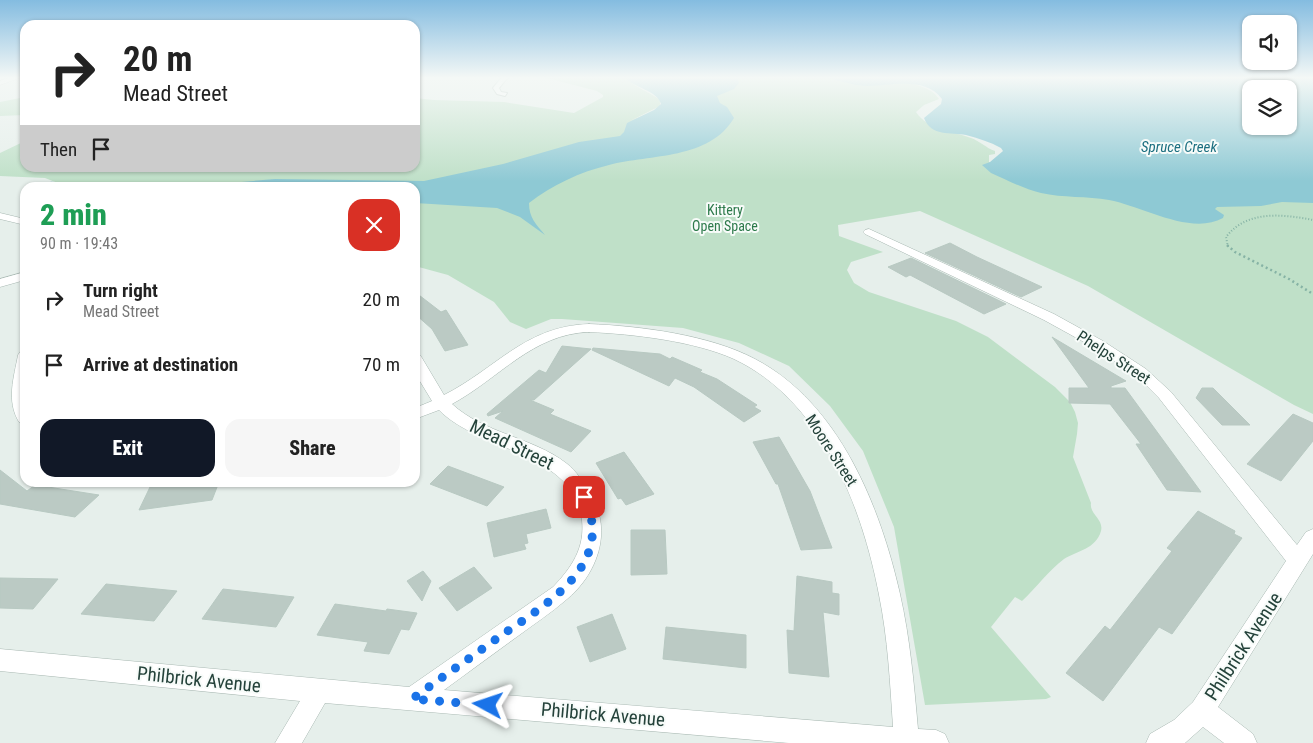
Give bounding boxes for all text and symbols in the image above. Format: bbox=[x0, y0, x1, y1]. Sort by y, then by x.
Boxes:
map controls bbox=[1242, 15, 1297, 135]
button: sound bbox=[1242, 15, 1297, 70]
text: 20 m bbox=[123, 39, 192, 80]
icon: right bbox=[40, 40, 105, 105]
button: layers bbox=[1242, 80, 1297, 135]
text: Mead Street bbox=[123, 81, 228, 106]
icon: arrive bbox=[87, 135, 115, 163]
text: Then bbox=[40, 138, 77, 161]
water label: Spruce Creek bbox=[1141, 138, 1217, 156]
text: 2 min bbox=[40, 197, 107, 232]
button: close bbox=[348, 199, 400, 251]
park label: Kittery Open Space bbox=[692, 202, 758, 234]
text: 90 m · 19:43 bbox=[40, 234, 118, 253]
text: Turn right bbox=[83, 279, 158, 302]
icon: right bbox=[40, 286, 68, 314]
text: 20 m bbox=[363, 288, 400, 311]
text: Mead Street bbox=[83, 302, 159, 321]
street label: Phelps Street bbox=[1073, 327, 1154, 388]
icon: arrive bbox=[40, 351, 68, 379]
text: Arrive at destination bbox=[83, 353, 238, 376]
text: 70 m bbox=[363, 353, 400, 376]
street label: Moore Street bbox=[801, 411, 862, 490]
street label: Mead Street bbox=[466, 414, 558, 475]
button: Exit bbox=[40, 419, 215, 477]
button: Share bbox=[225, 419, 400, 477]
pin bbox=[563, 476, 605, 518]
icon: arrive bbox=[570, 483, 598, 511]
street label: Philbrick Avenue bbox=[1200, 588, 1287, 705]
street label: Philbrick Avenue bbox=[136, 662, 262, 697]
position arrow bbox=[461, 678, 513, 730]
street label: Philbrick Avenue bbox=[540, 698, 666, 731]

